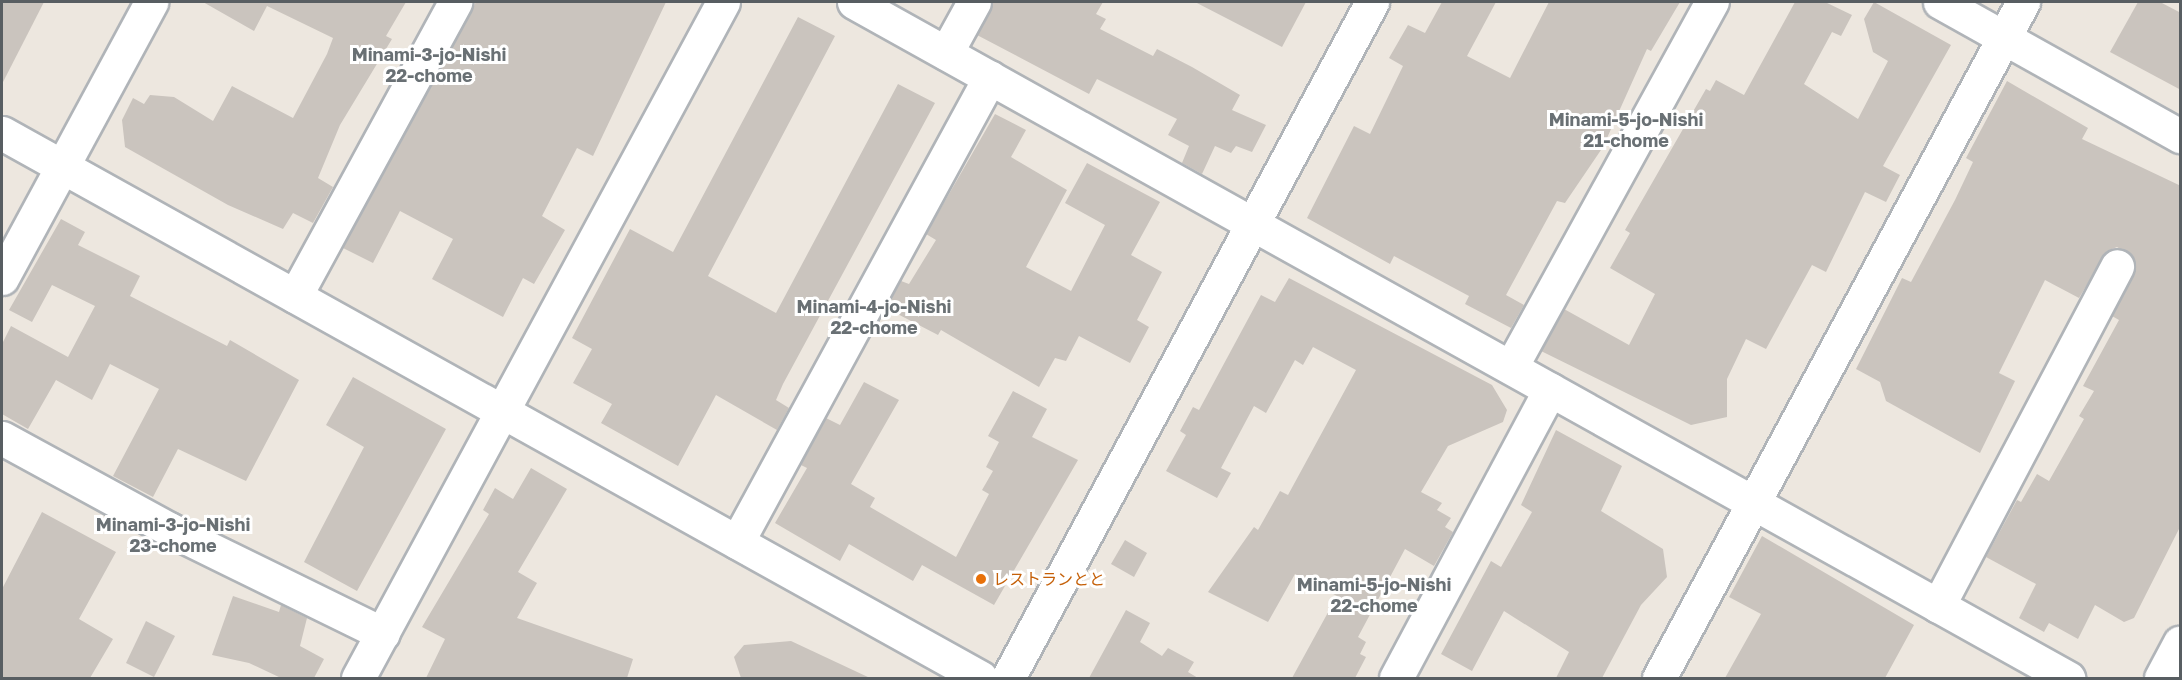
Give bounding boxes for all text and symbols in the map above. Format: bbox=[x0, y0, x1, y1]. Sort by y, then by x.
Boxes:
district label: Minami-3-jo-Nishi 22-chome bbox=[352, 44, 506, 86]
district label: Minami-5-jo-Nishi 21-chome bbox=[1549, 109, 1703, 152]
district label: Minami-4-jo-Nishi 22-chome bbox=[797, 296, 951, 338]
district label: Minami-3-jo-Nishi 23-chome bbox=[96, 514, 250, 556]
place label: レストランとと bbox=[993, 569, 1105, 589]
marker: レストランとと bbox=[974, 572, 988, 586]
district label: Minami-5-jo-Nishi 22-chome bbox=[1297, 574, 1451, 616]

